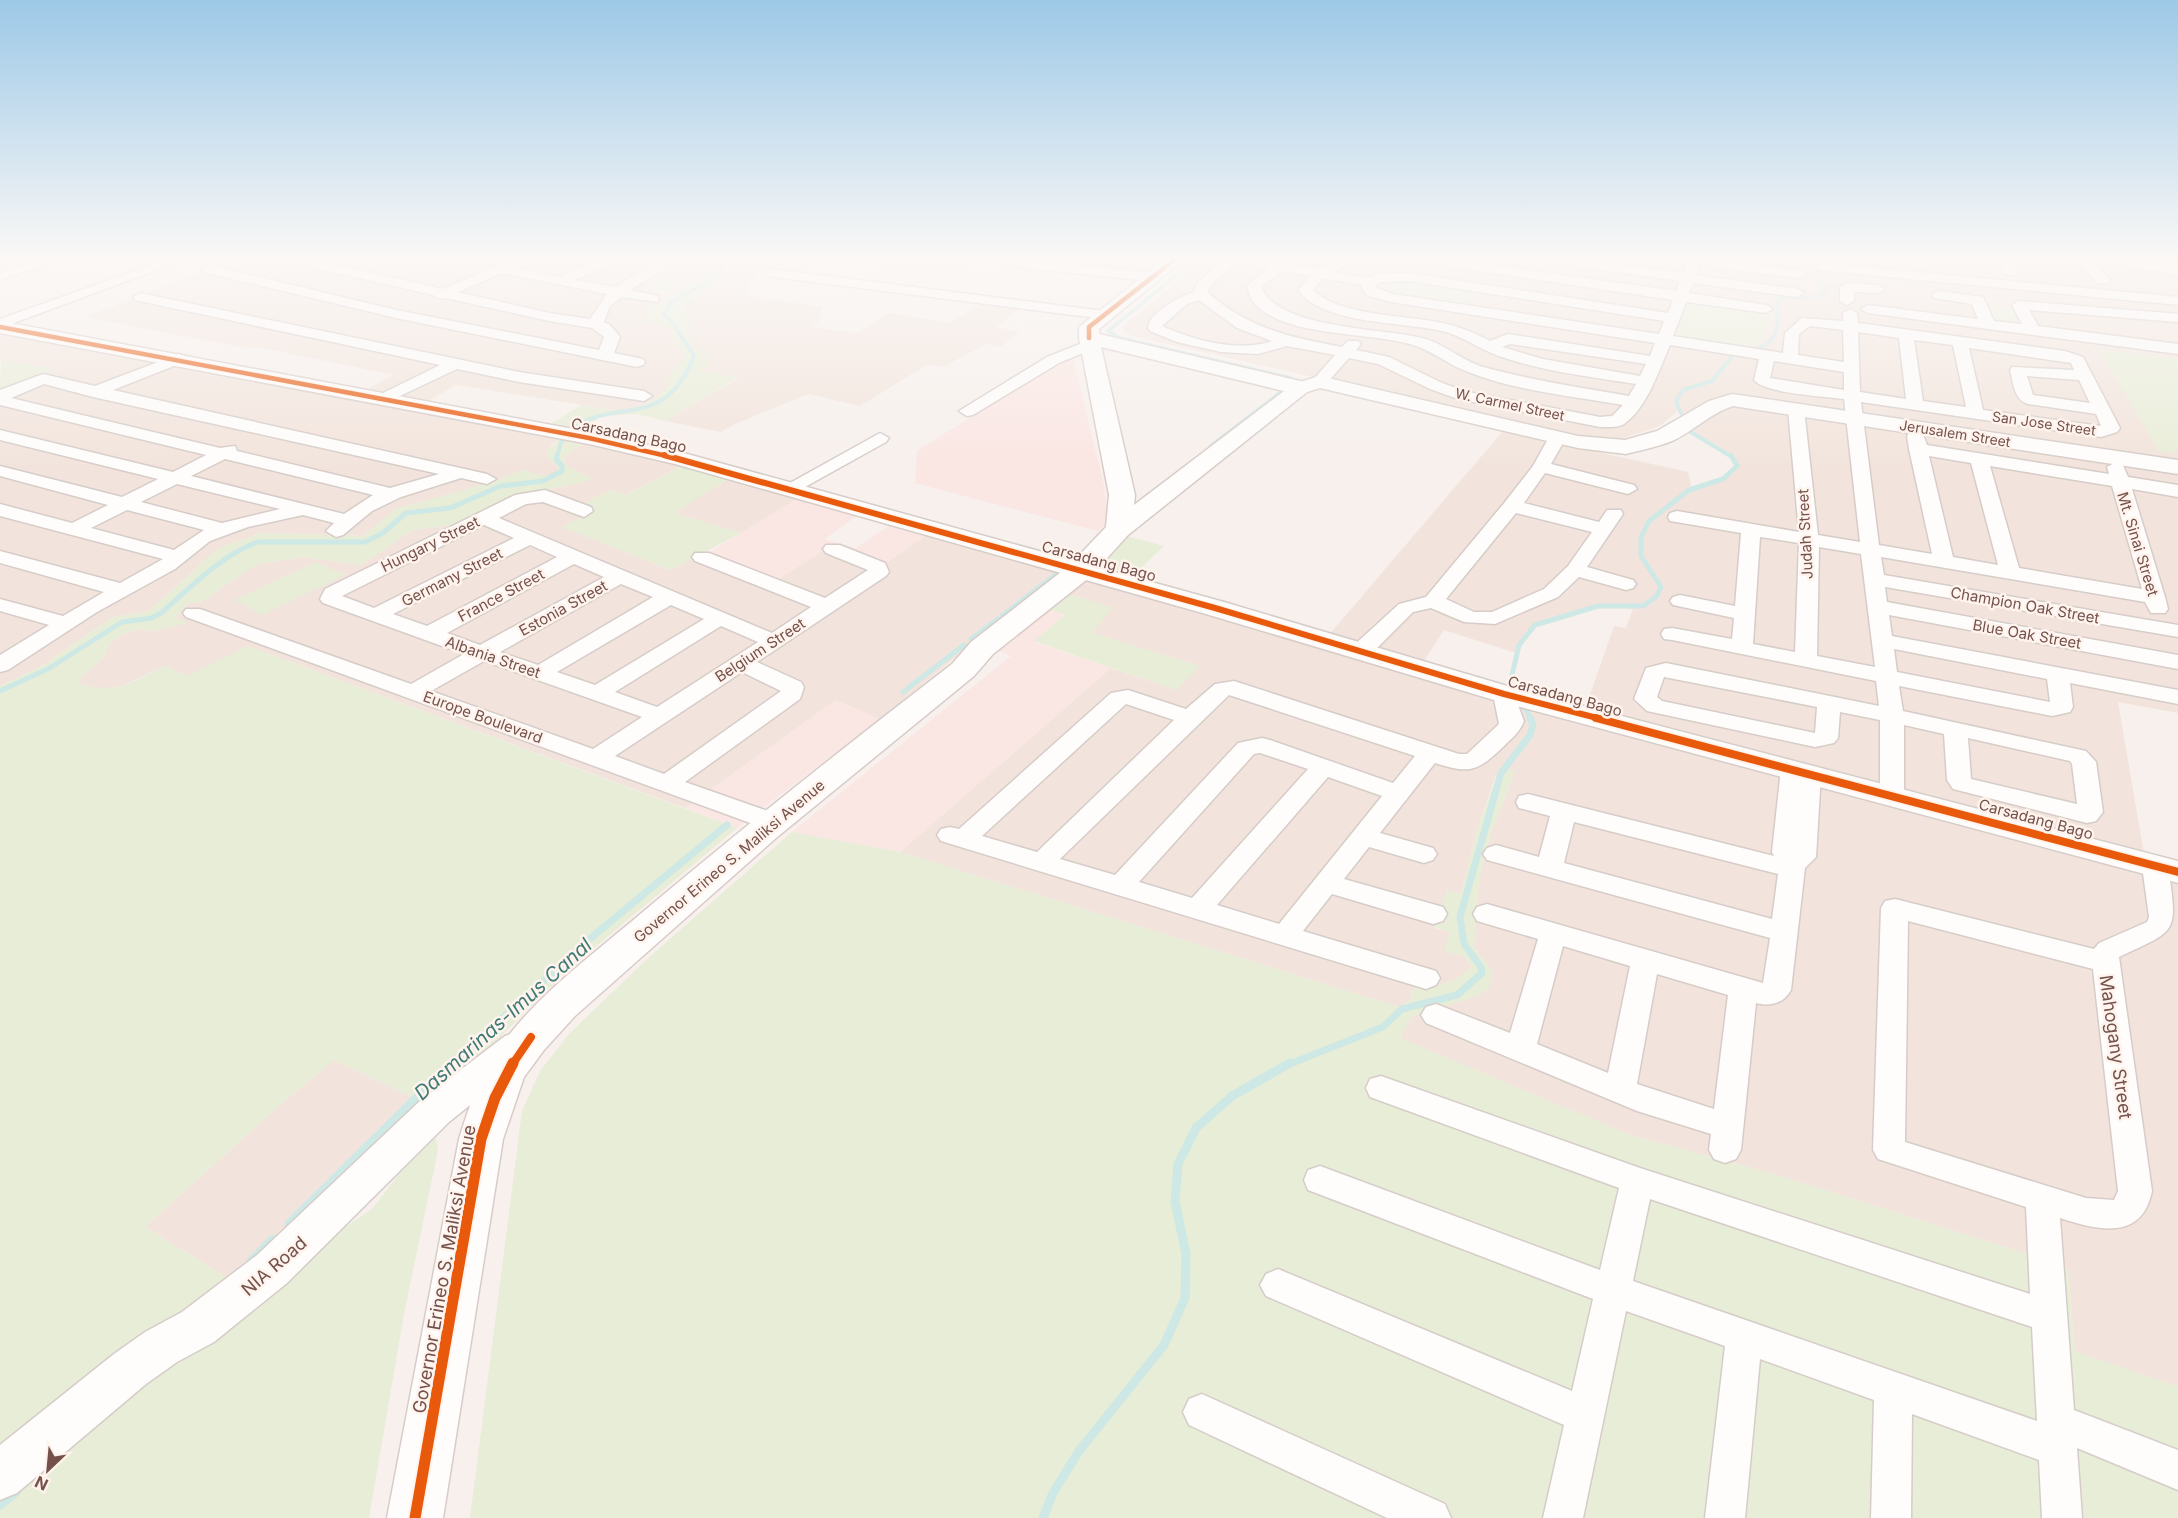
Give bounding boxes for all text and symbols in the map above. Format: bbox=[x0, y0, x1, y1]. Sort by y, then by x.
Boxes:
street label: W. Carmel Street bbox=[1454, 384, 1567, 424]
street label: San Jose Street bbox=[1991, 407, 2097, 439]
street label: Carsadang Bago bbox=[569, 413, 689, 457]
street label: Jerusalem Street bbox=[1898, 416, 2012, 450]
street label: Judah Street bbox=[1793, 488, 1817, 580]
street label: Mt. Sinai Street bbox=[2113, 490, 2163, 598]
street label: Hungary Street bbox=[378, 512, 482, 576]
street label: Carsadang Bago bbox=[1040, 537, 1158, 585]
street label: Germany Street bbox=[398, 543, 506, 611]
street label: France Street bbox=[455, 564, 548, 626]
street label: Estonia Street bbox=[515, 576, 611, 640]
street label: Champion Oak Street bbox=[1949, 583, 2101, 627]
street label: Belgium Street bbox=[711, 614, 809, 686]
street label: Blue Oak Street bbox=[1971, 615, 2083, 653]
street label: Albania Street bbox=[443, 632, 543, 682]
street label: Carsadang Bago bbox=[1506, 672, 1624, 720]
street label: Europe Boulevard bbox=[421, 687, 545, 747]
street label: Governor Erineo S. Maliksi Avenue bbox=[630, 775, 828, 947]
street label: Carsadang Bago bbox=[1977, 795, 2095, 843]
water label: Dasmarinas-Imus Canal bbox=[409, 933, 597, 1105]
street label: Mahogany Street bbox=[2095, 974, 2137, 1121]
street label: Governor Erineo S. Maliksi Avenue bbox=[408, 1123, 480, 1415]
street label: NIA Road bbox=[237, 1232, 311, 1300]
north arrow bbox=[18, 1440, 78, 1500]
text: N bbox=[32, 1472, 51, 1495]

